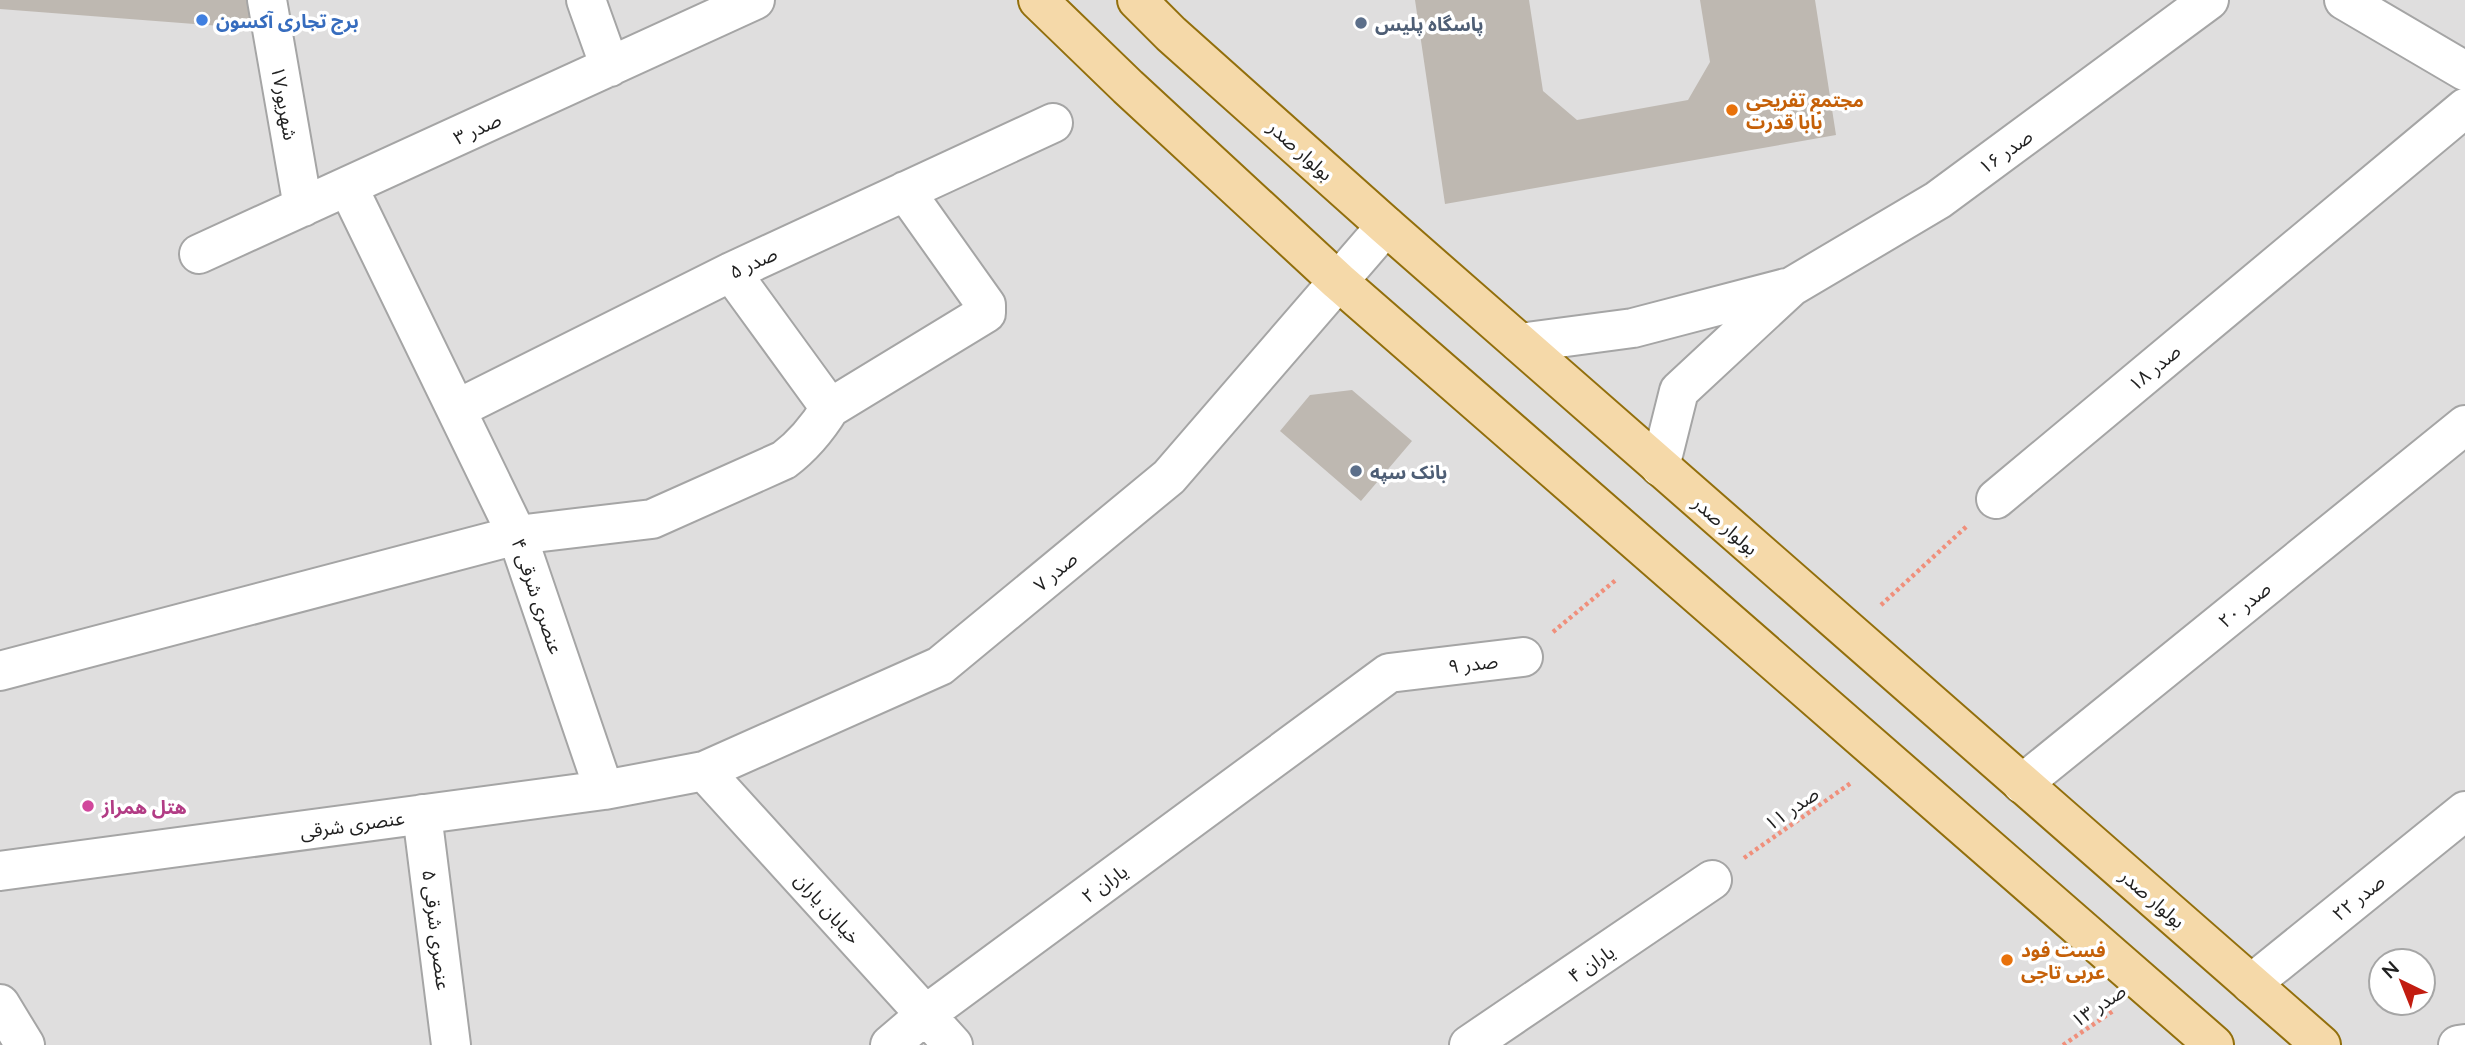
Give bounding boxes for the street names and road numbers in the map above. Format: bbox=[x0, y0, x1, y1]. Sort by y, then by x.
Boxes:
street label: ۱۷شهریور bbox=[266, 64, 303, 142]
street label: صدر ۳ bbox=[449, 107, 505, 150]
street label: بولوار صدر bbox=[1263, 114, 1338, 186]
street label: صدر ۱۶ bbox=[1974, 124, 2037, 179]
street label: صدر ۵ bbox=[725, 241, 781, 284]
street label: صدر ۱۸ bbox=[2123, 339, 2185, 396]
street label: بولوار صدر bbox=[1687, 490, 1763, 560]
street label: عنصری شرقی ۴ bbox=[506, 535, 569, 657]
street label: صدر ۷ bbox=[1028, 546, 1082, 597]
street label: صدر ۲۰ bbox=[2213, 576, 2276, 633]
street label: صدر ۹ bbox=[1447, 649, 1499, 678]
street label: صدر ۱۱ bbox=[1759, 781, 1823, 836]
street label: عنصری شرقی bbox=[298, 805, 406, 844]
street label: یاران ۲ bbox=[1077, 859, 1132, 908]
street label: بولوار صدر bbox=[2114, 863, 2190, 933]
street label: خیابان یاران bbox=[789, 868, 866, 949]
street label: عنصری شرقی ۵ bbox=[417, 869, 456, 992]
street label: صدر ۲۲ bbox=[2327, 869, 2390, 926]
street label: یاران ۴ bbox=[1563, 939, 1619, 988]
street label: صدر ۱۳ bbox=[2066, 978, 2130, 1032]

